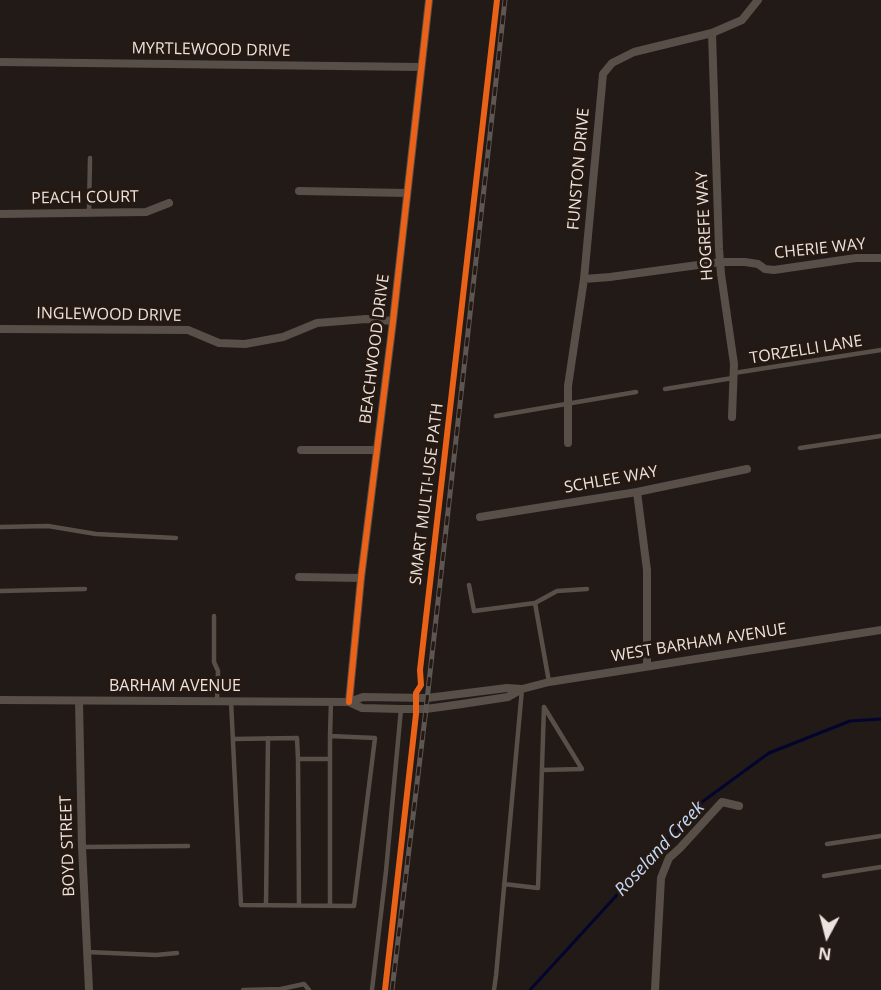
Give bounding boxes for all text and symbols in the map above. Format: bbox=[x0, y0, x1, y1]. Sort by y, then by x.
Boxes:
street label: MYRTLEWOOD DRIVE bbox=[131, 39, 291, 61]
street label: FUNSTON DRIVE bbox=[564, 107, 594, 231]
street label: HOGREFE WAY bbox=[693, 171, 717, 281]
street label: PEACH COURT bbox=[31, 187, 139, 209]
street label: CHERIE WAY bbox=[773, 235, 867, 263]
street label: BEACHWOOD DRIVE bbox=[356, 273, 394, 425]
street label: INGLEWOOD DRIVE bbox=[36, 304, 182, 326]
street label: TORZELLI LANE bbox=[748, 332, 864, 368]
street label: SMART MULTI-USE PATH bbox=[406, 402, 448, 586]
street label: SCHLEE WAY bbox=[563, 462, 659, 498]
street label: WEST BARHAM AVENUE bbox=[610, 620, 788, 666]
street label: BARHAM AVENUE bbox=[109, 676, 241, 696]
street label: BOYD STREET bbox=[57, 795, 79, 897]
water label: Roseland Creek bbox=[611, 797, 709, 901]
north arrow bbox=[797, 906, 857, 966]
text: N bbox=[817, 942, 833, 966]

